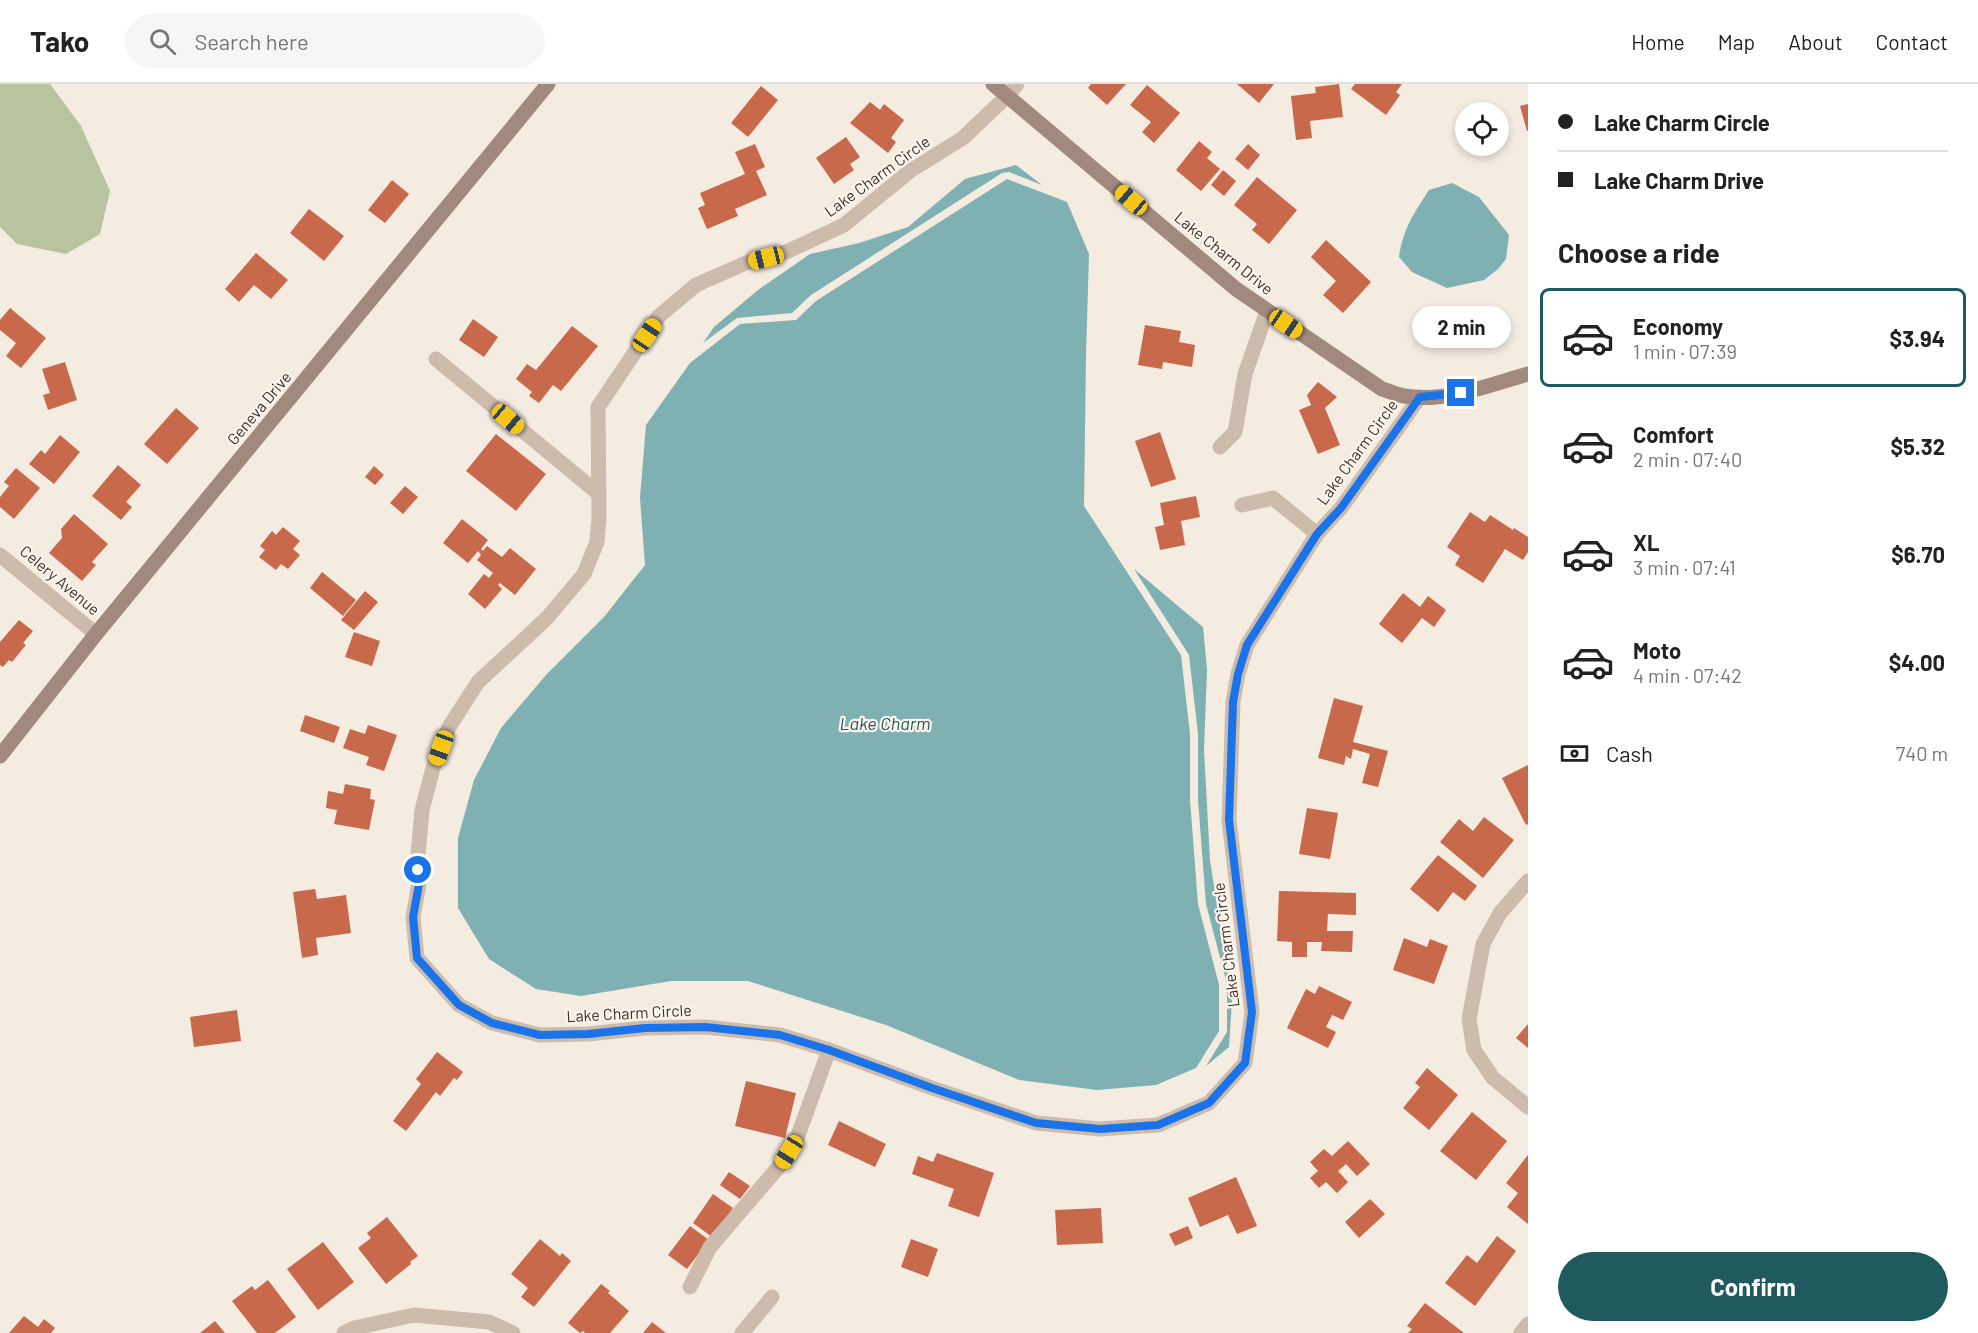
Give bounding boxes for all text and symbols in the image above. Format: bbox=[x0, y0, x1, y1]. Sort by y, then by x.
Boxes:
search box bbox=[125, 14, 545, 68]
text: Tako bbox=[30, 24, 89, 58]
icon: search bbox=[146, 25, 179, 58]
text: Search here bbox=[194, 28, 309, 54]
text: Home bbox=[1631, 29, 1685, 54]
text: Map bbox=[1718, 29, 1755, 54]
text: About bbox=[1788, 29, 1843, 54]
text: Contact bbox=[1876, 29, 1948, 54]
map controls bbox=[1455, 102, 1509, 156]
button: locate bbox=[1455, 102, 1509, 156]
text: Lake Charm Circle bbox=[1594, 109, 1770, 135]
street label: Lake Charm Circle bbox=[820, 131, 933, 220]
text: Lake Charm Drive bbox=[1594, 167, 1764, 193]
car bbox=[1111, 182, 1151, 218]
street label: Lake Charm Drive bbox=[1171, 207, 1277, 298]
text: Choose a ride bbox=[1558, 236, 1720, 268]
car bbox=[746, 245, 786, 271]
car bbox=[1266, 306, 1306, 342]
callout: 2 min bbox=[1412, 306, 1510, 348]
icon: car bbox=[1561, 311, 1615, 365]
text: Economy bbox=[1633, 313, 1723, 339]
car bbox=[629, 315, 665, 355]
text: 2 min bbox=[1438, 315, 1485, 339]
text: $3.94 bbox=[1890, 325, 1945, 351]
text: 1 min · 07:39 bbox=[1633, 339, 1737, 363]
street label: Geneva Drive bbox=[223, 367, 295, 448]
route end bbox=[1447, 379, 1474, 406]
street label: Lake Charm Circle bbox=[1312, 395, 1401, 508]
car bbox=[488, 401, 528, 437]
icon: car bbox=[1561, 419, 1615, 473]
text: Comfort bbox=[1633, 421, 1714, 447]
text: $5.32 bbox=[1890, 433, 1945, 459]
text: 2 min · 07:40 bbox=[1633, 447, 1742, 471]
icon: car bbox=[1561, 527, 1615, 581]
text: XL bbox=[1633, 529, 1659, 555]
street label: Celery Avenue bbox=[17, 541, 104, 618]
text: $6.70 bbox=[1891, 541, 1945, 567]
text: 3 min · 07:41 bbox=[1633, 555, 1736, 579]
icon: car bbox=[1561, 635, 1615, 689]
text: Moto bbox=[1633, 637, 1681, 663]
text: $4.00 bbox=[1889, 649, 1945, 675]
text: 4 min · 07:42 bbox=[1633, 663, 1742, 687]
water label: Lake Charm bbox=[840, 712, 931, 734]
car bbox=[426, 728, 456, 768]
icon: cash bbox=[1558, 737, 1591, 770]
text: Cash bbox=[1606, 740, 1653, 766]
text: 740 m bbox=[1896, 741, 1948, 765]
route start bbox=[404, 856, 431, 883]
street label: Lake Charm Circle bbox=[1208, 882, 1243, 1009]
street label: Lake Charm Circle bbox=[566, 1000, 692, 1025]
car bbox=[772, 1132, 806, 1172]
button: Confirm bbox=[1558, 1252, 1948, 1321]

